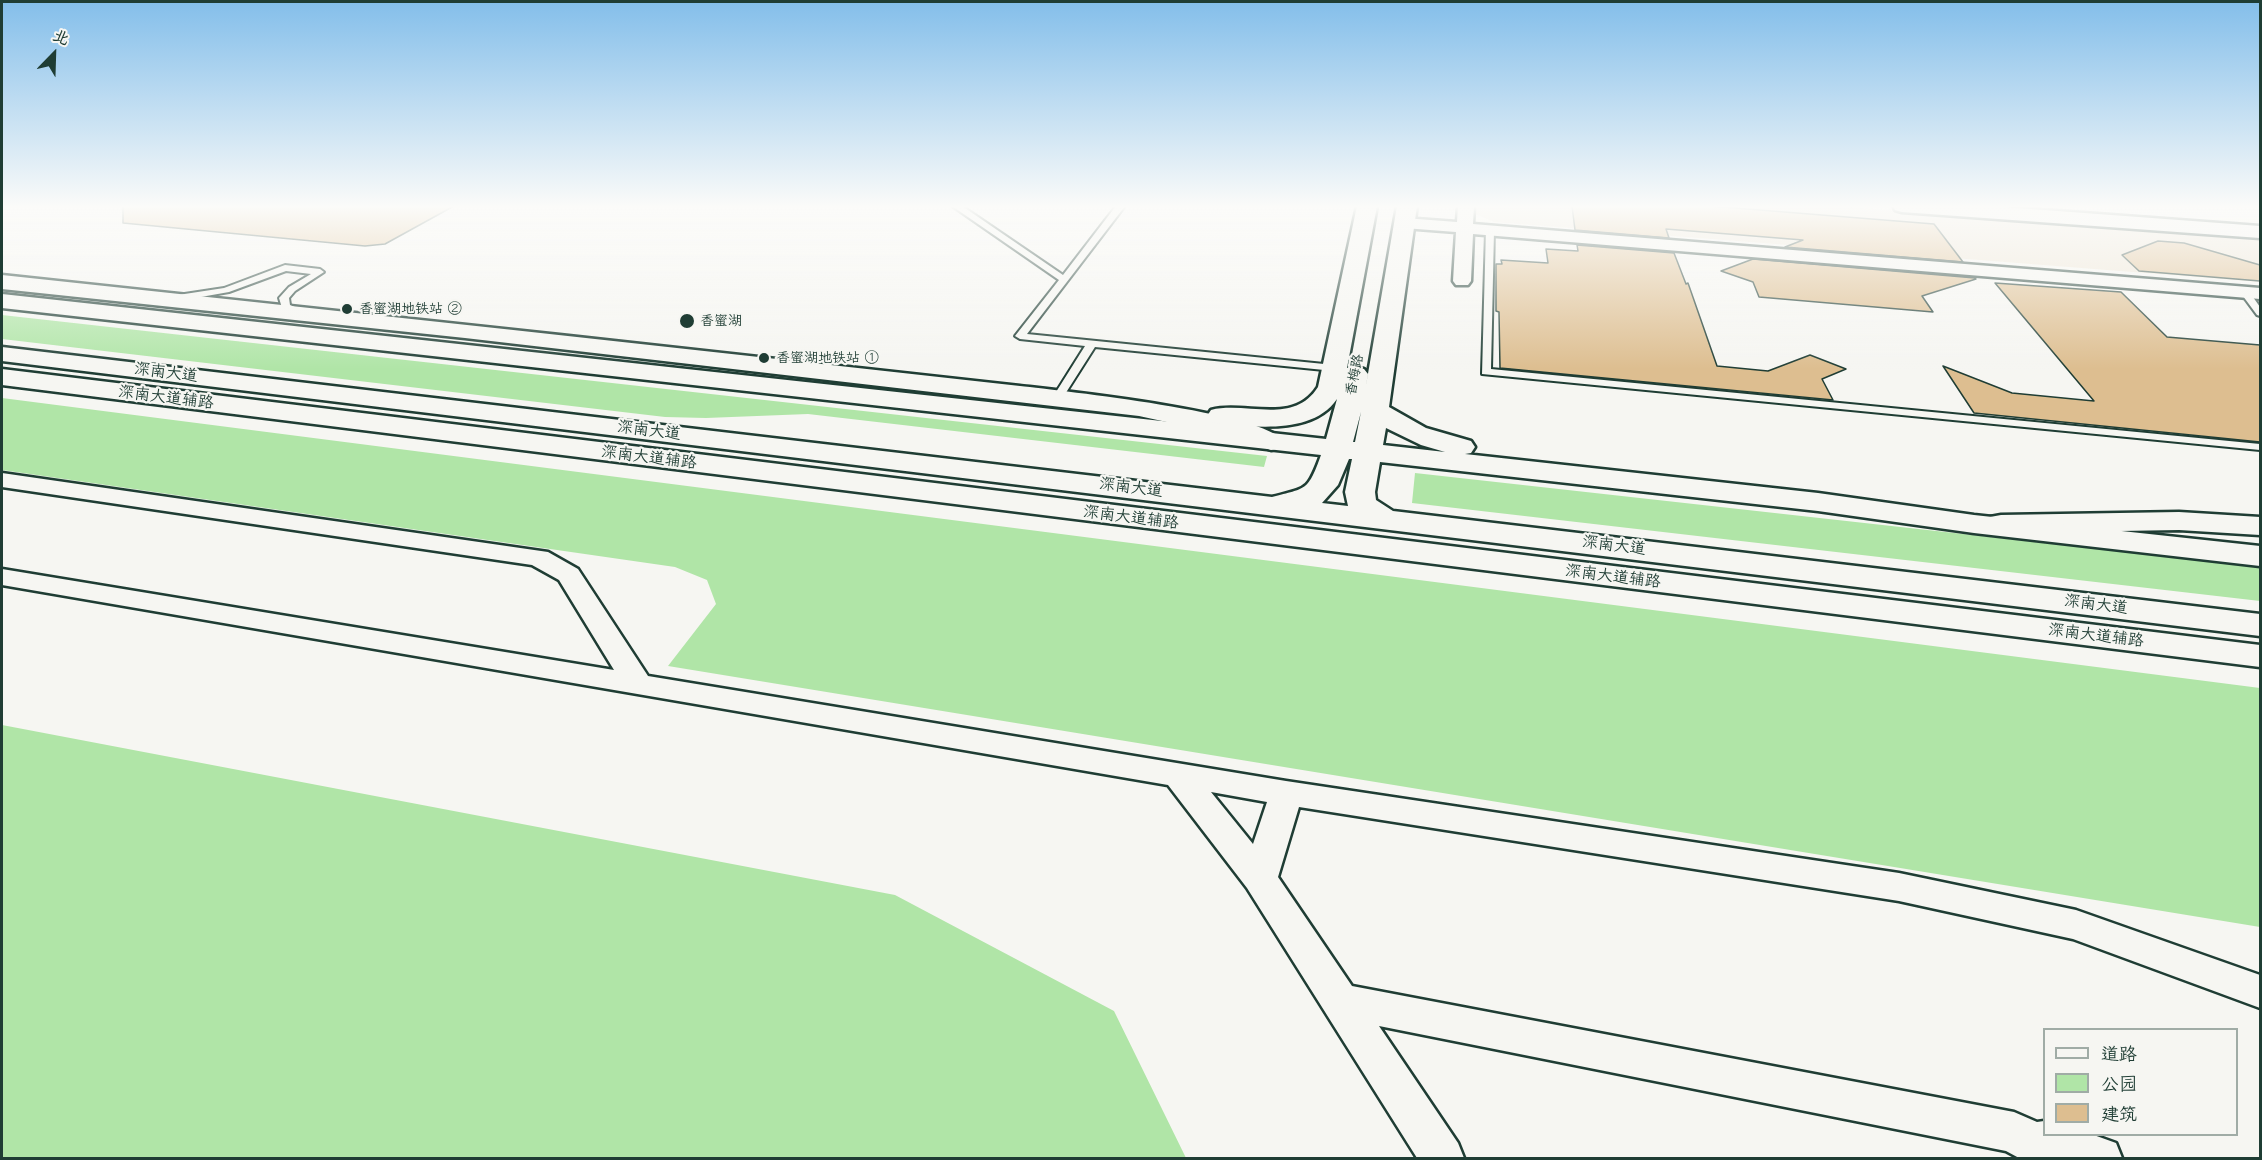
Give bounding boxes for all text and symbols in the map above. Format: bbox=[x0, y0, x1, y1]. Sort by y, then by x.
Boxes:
north arrow bbox=[24, 24, 84, 84]
text: 北 bbox=[50, 24, 73, 50]
place label: 香蜜湖地铁站 ② bbox=[359, 301, 462, 317]
marker: 香蜜湖地铁站 ② bbox=[340, 302, 354, 316]
marker: 香蜜湖 bbox=[678, 312, 696, 330]
place label: 香蜜湖 bbox=[700, 313, 742, 329]
place label: 香蜜湖地铁站 ① bbox=[776, 350, 879, 366]
marker: 香蜜湖地铁站 ① bbox=[757, 351, 771, 365]
street label: 香梅路 bbox=[1343, 353, 1367, 397]
street label: 深南大道 bbox=[133, 360, 199, 386]
street label: 深南大道辅路 bbox=[117, 383, 215, 413]
street label: 深南大道 bbox=[616, 418, 682, 444]
street label: 深南大道辅路 bbox=[600, 443, 698, 473]
street label: 深南大道 bbox=[1098, 475, 1164, 501]
street label: 深南大道辅路 bbox=[1082, 503, 1180, 533]
street label: 深南大道 bbox=[1581, 533, 1647, 559]
street label: 深南大道辅路 bbox=[1564, 562, 1662, 592]
street label: 深南大道 bbox=[2063, 592, 2129, 618]
street label: 深南大道辅路 bbox=[2047, 621, 2145, 651]
legend bbox=[2043, 1028, 2238, 1136]
text: 道路 bbox=[2101, 1042, 2137, 1066]
text: 公园 bbox=[2101, 1072, 2137, 1096]
text: 建筑 bbox=[2101, 1102, 2137, 1126]

